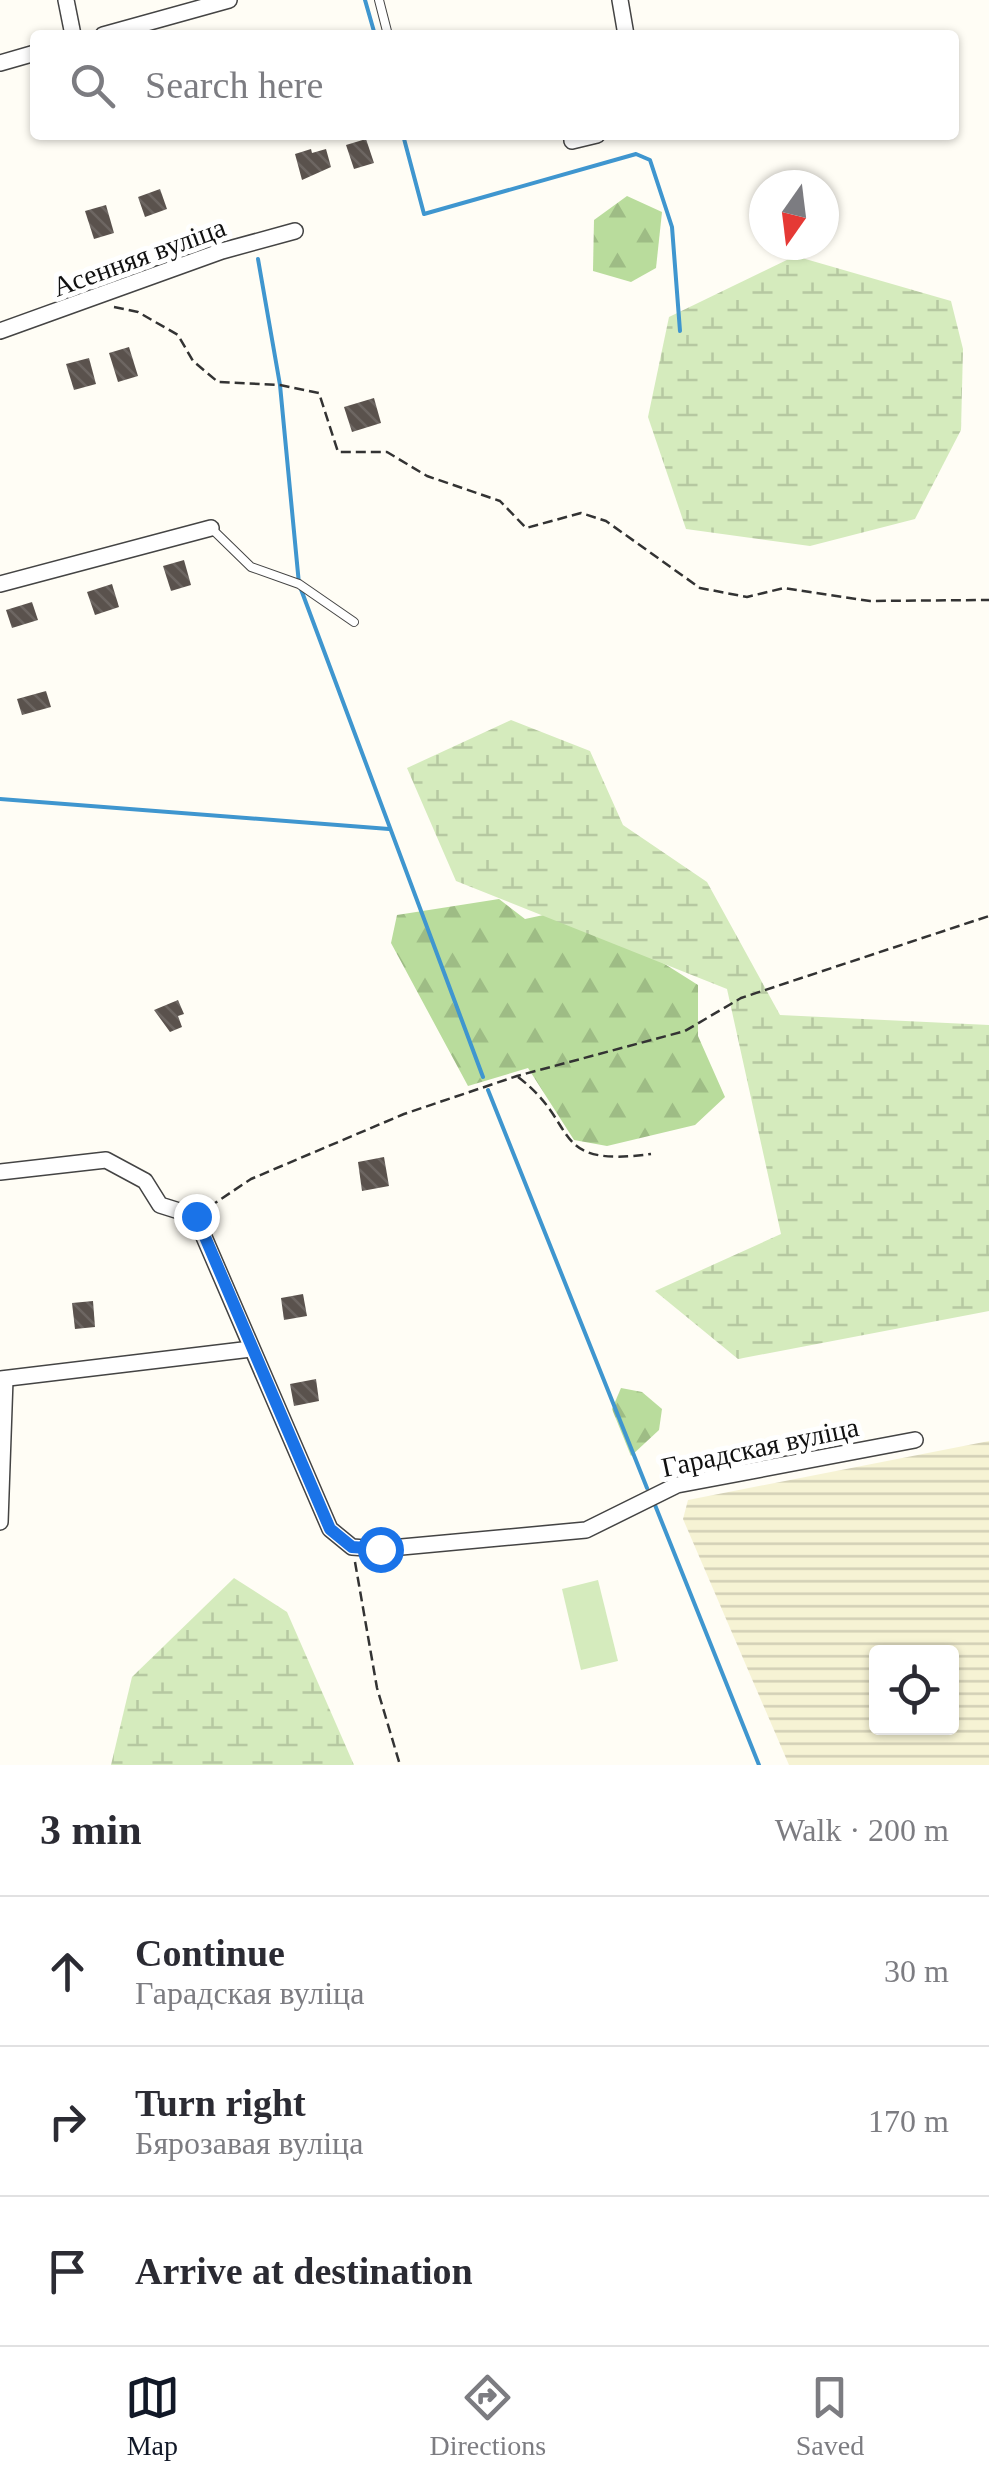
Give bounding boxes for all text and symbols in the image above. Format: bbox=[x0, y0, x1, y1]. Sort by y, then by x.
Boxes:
search box bbox=[30, 30, 959, 140]
icon: search bbox=[65, 58, 120, 113]
text: Search here bbox=[145, 64, 323, 106]
north arrow bbox=[749, 170, 839, 260]
street label: Асенняя вуліца bbox=[48, 211, 230, 303]
route end bbox=[174, 1194, 220, 1240]
street label: Гарадская вуліца bbox=[659, 1411, 862, 1483]
route start bbox=[358, 1527, 404, 1573]
map controls bbox=[869, 1645, 959, 1735]
button: locate bbox=[869, 1645, 959, 1735]
text: 3 min bbox=[40, 1807, 142, 1853]
text: Walk · 200 m bbox=[775, 1812, 949, 1848]
text: Continue bbox=[135, 1932, 285, 1974]
icon: ahead bbox=[40, 1944, 95, 1999]
text: 30 m bbox=[884, 1953, 949, 1989]
text: Гарадская вуліца bbox=[135, 1975, 364, 2011]
text: Turn right bbox=[135, 2082, 306, 2124]
icon: right bbox=[40, 2094, 95, 2149]
text: 170 m bbox=[868, 2103, 949, 2139]
text: Бярозавая вуліца bbox=[135, 2125, 363, 2161]
icon: arrive bbox=[40, 2244, 95, 2299]
text: Arrive at destination bbox=[135, 2250, 473, 2292]
tab: Map bbox=[125, 2370, 180, 2462]
tab: Directions bbox=[429, 2370, 546, 2462]
tab: Saved bbox=[796, 2370, 864, 2462]

